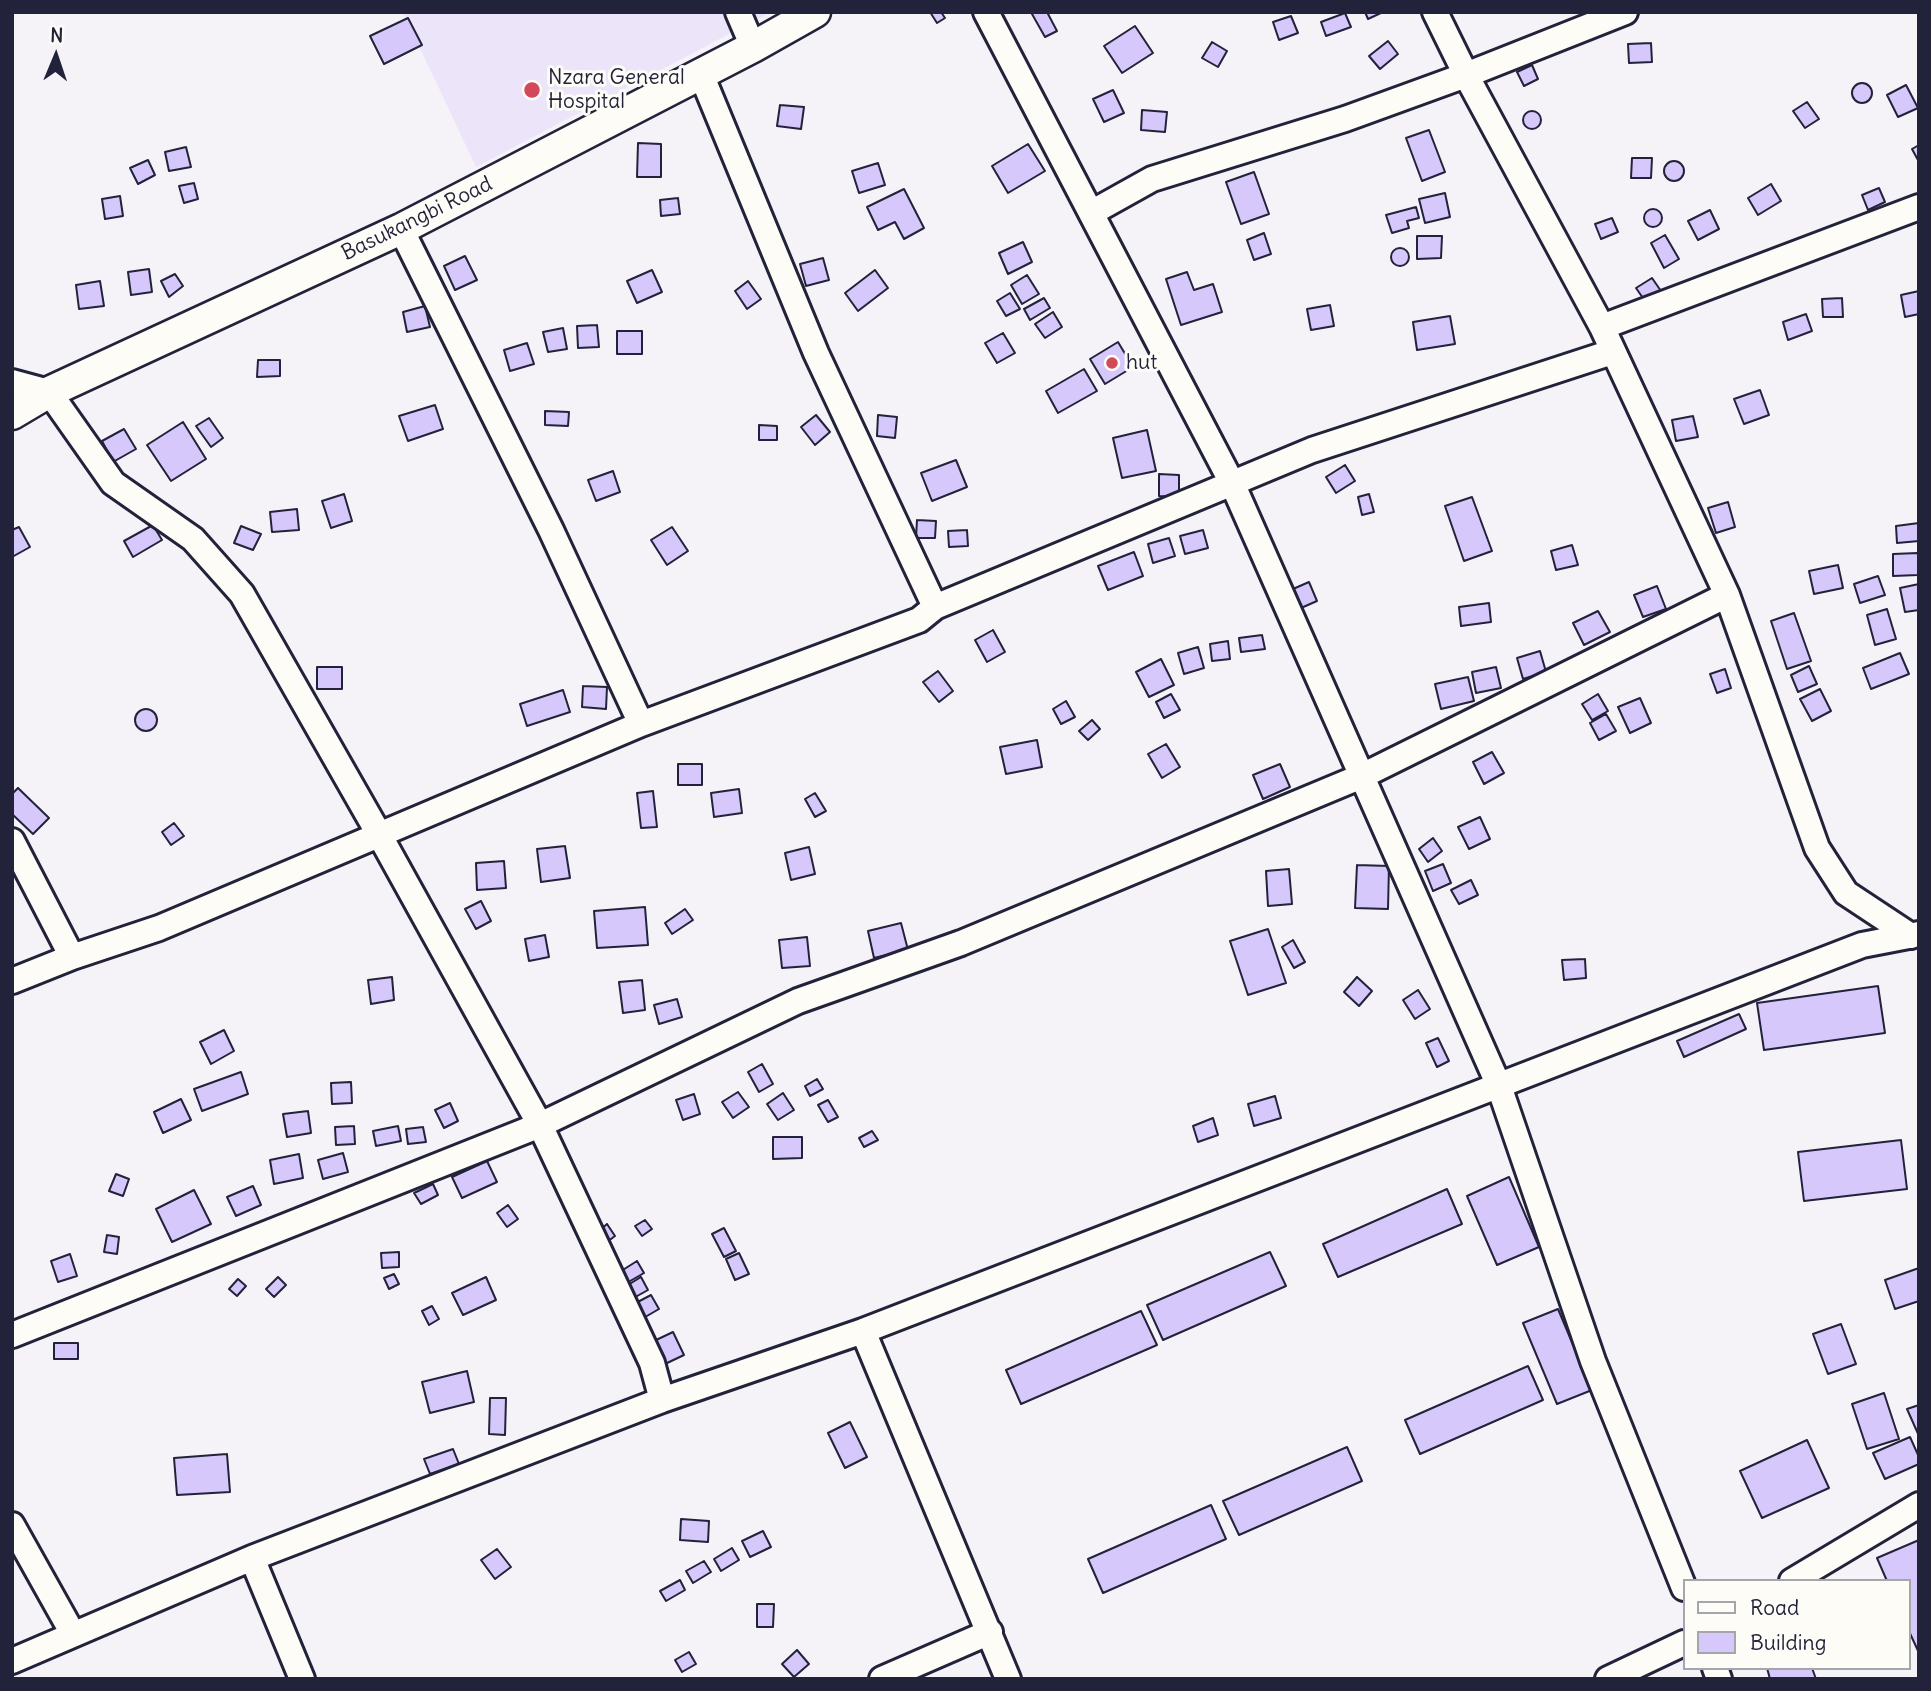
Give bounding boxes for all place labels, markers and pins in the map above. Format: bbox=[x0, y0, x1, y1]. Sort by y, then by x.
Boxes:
place label: Nzara General Hospital bbox=[548, 65, 685, 115]
marker: Nzara General Hospital bbox=[522, 80, 542, 100]
place label: hut bbox=[1126, 350, 1157, 376]
marker: hut bbox=[1104, 355, 1120, 371]

